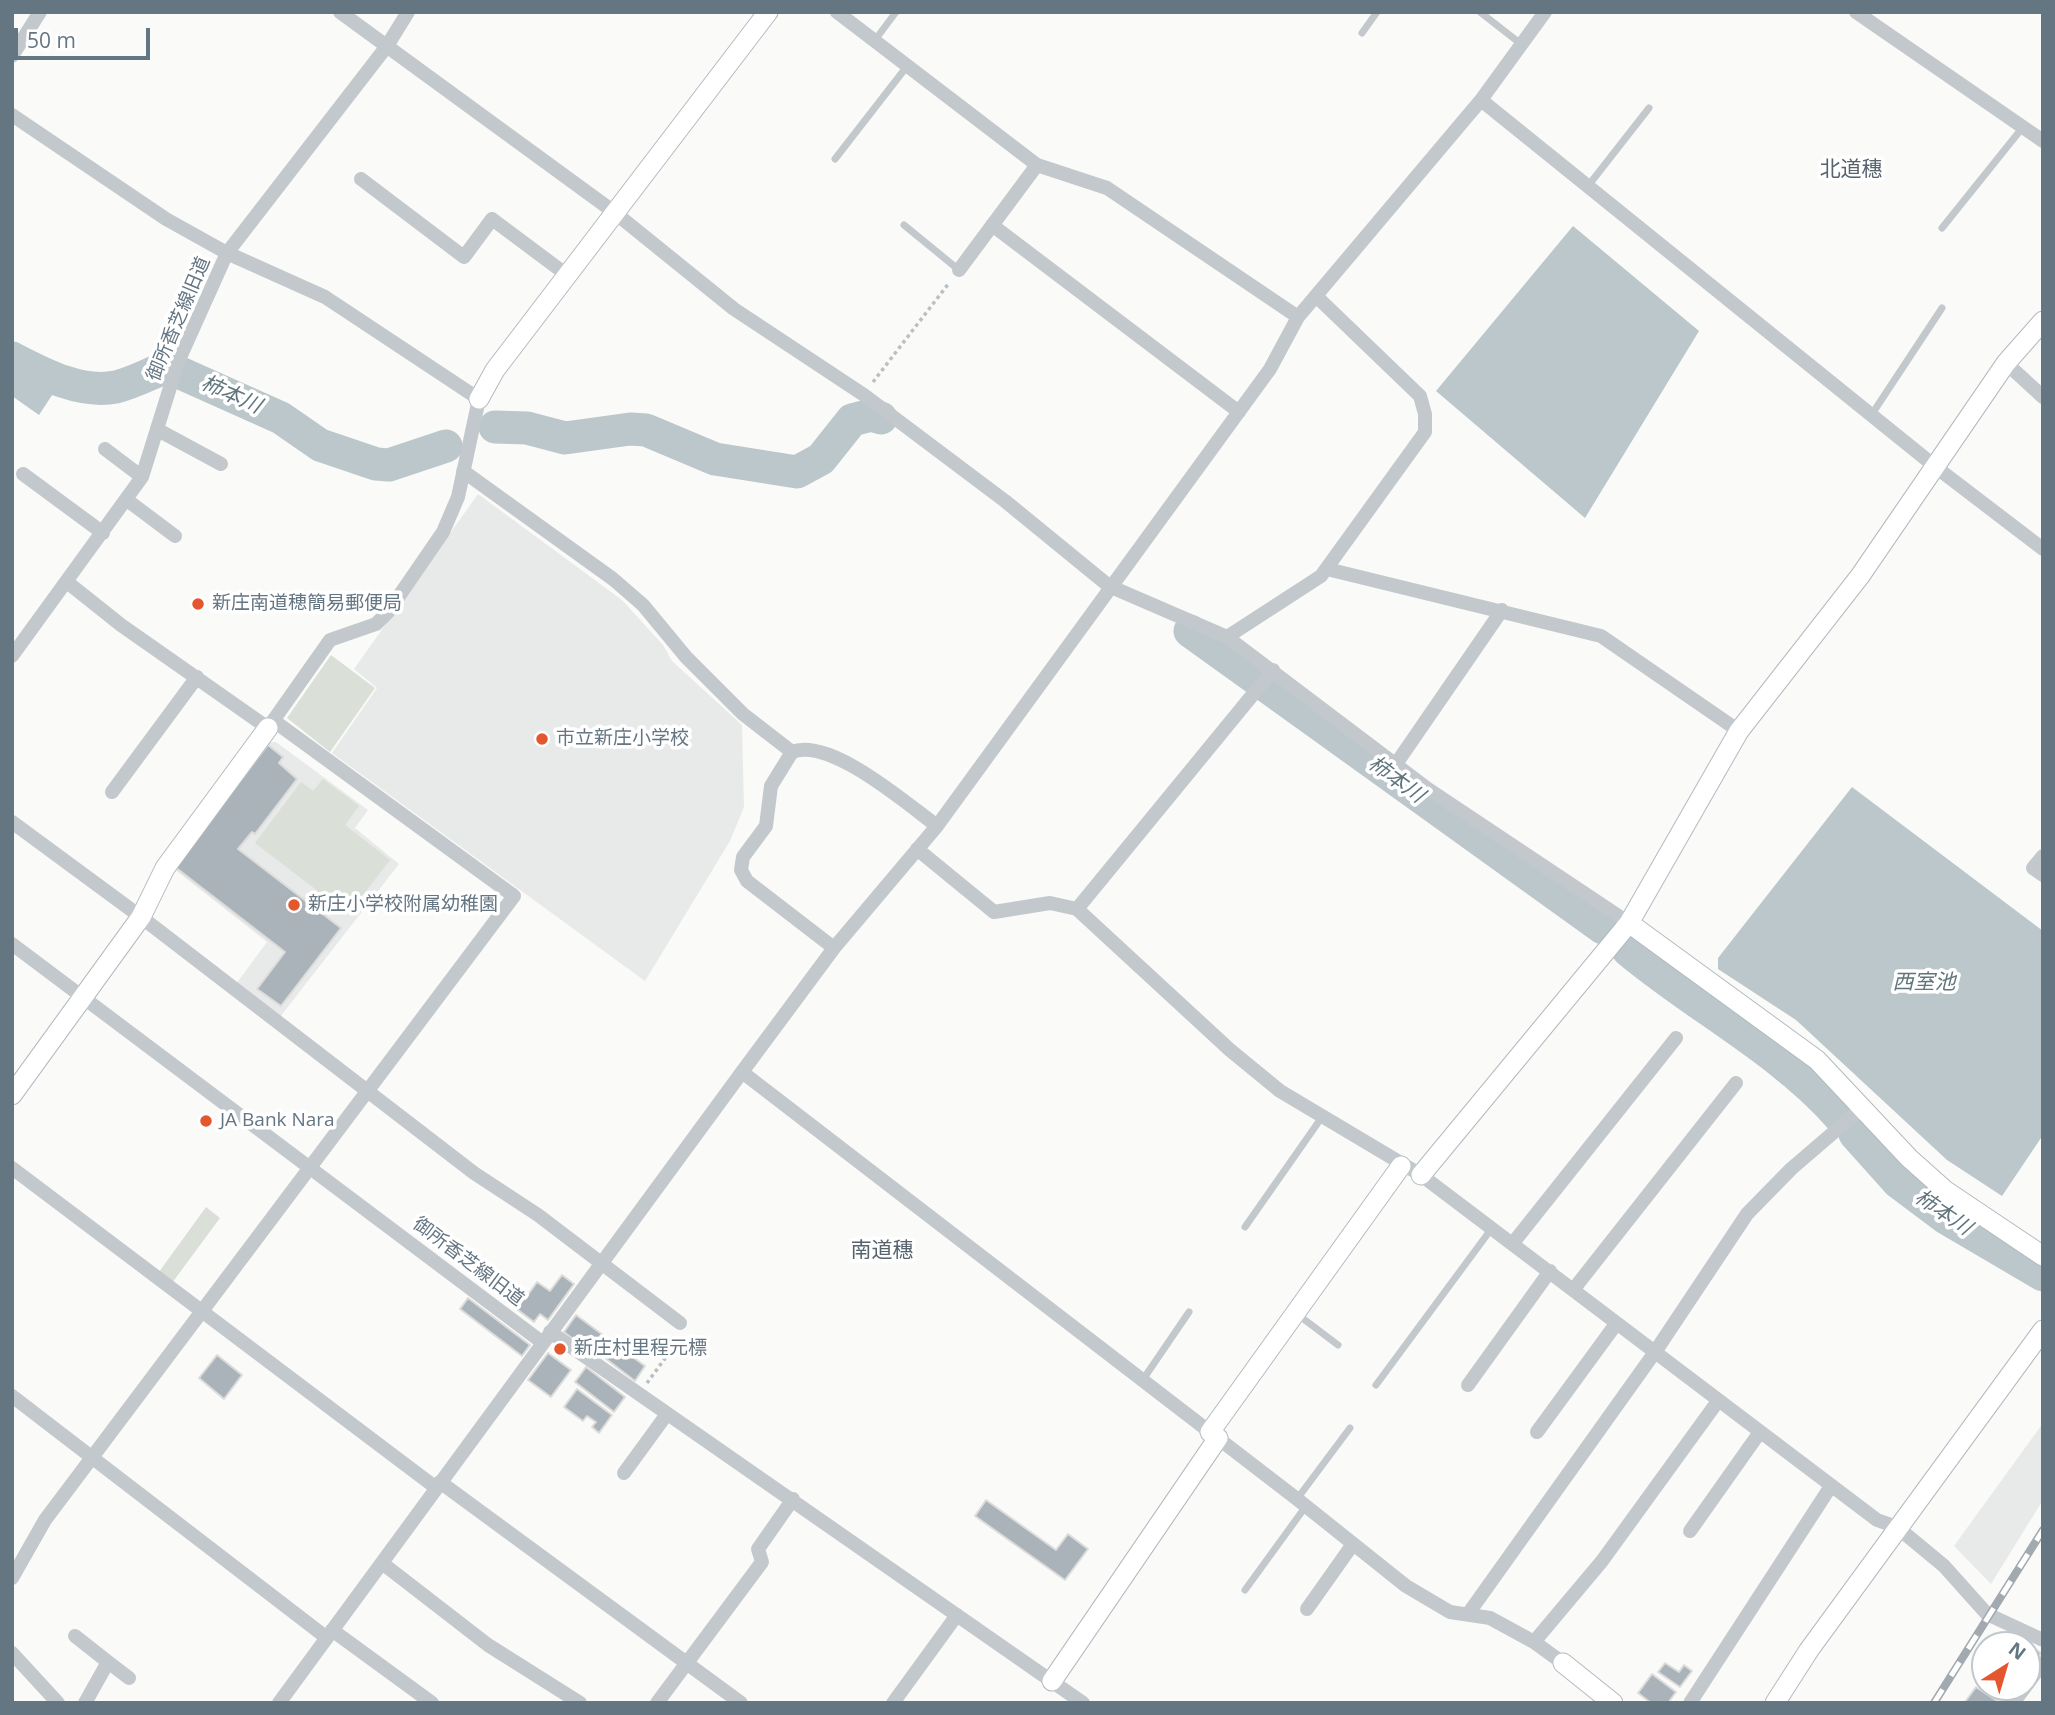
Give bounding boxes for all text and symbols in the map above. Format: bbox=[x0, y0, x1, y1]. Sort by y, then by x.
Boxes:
scale bar bbox=[18, 14, 154, 58]
text: 50 m bbox=[27, 26, 76, 54]
district label: 北道穗 bbox=[1820, 157, 1882, 183]
street label: 御所香芝線旧道 bbox=[143, 253, 215, 385]
water label: 柿本川 bbox=[197, 371, 265, 419]
place label: 新庄南道穂簡易郵便局 bbox=[212, 593, 402, 615]
marker: 新庄南道穂簡易郵便局 bbox=[190, 596, 206, 612]
place label: 市立新庄小学校 bbox=[556, 728, 689, 750]
marker: 市立新庄小学校 bbox=[534, 731, 550, 747]
water label: 柿本川 bbox=[1363, 751, 1429, 809]
place label: 新庄小学校附属幼稚園 bbox=[308, 894, 498, 916]
marker: 新庄小学校附属幼稚園 bbox=[286, 897, 302, 913]
water label: 西室池 bbox=[1893, 970, 1955, 996]
place label: JA Bank Nara bbox=[220, 1110, 335, 1132]
marker: JA Bank Nara bbox=[198, 1113, 214, 1129]
water label: 柿本川 bbox=[1910, 1185, 1976, 1241]
street label: 御所香芝線旧道 bbox=[408, 1213, 528, 1311]
district label: 南道穗 bbox=[851, 1238, 913, 1264]
place label: 新庄村里程元標 bbox=[574, 1338, 707, 1360]
marker: 新庄村里程元標 bbox=[552, 1341, 568, 1357]
north arrow bbox=[1971, 1631, 2041, 1701]
text: N bbox=[2003, 1636, 2031, 1666]

